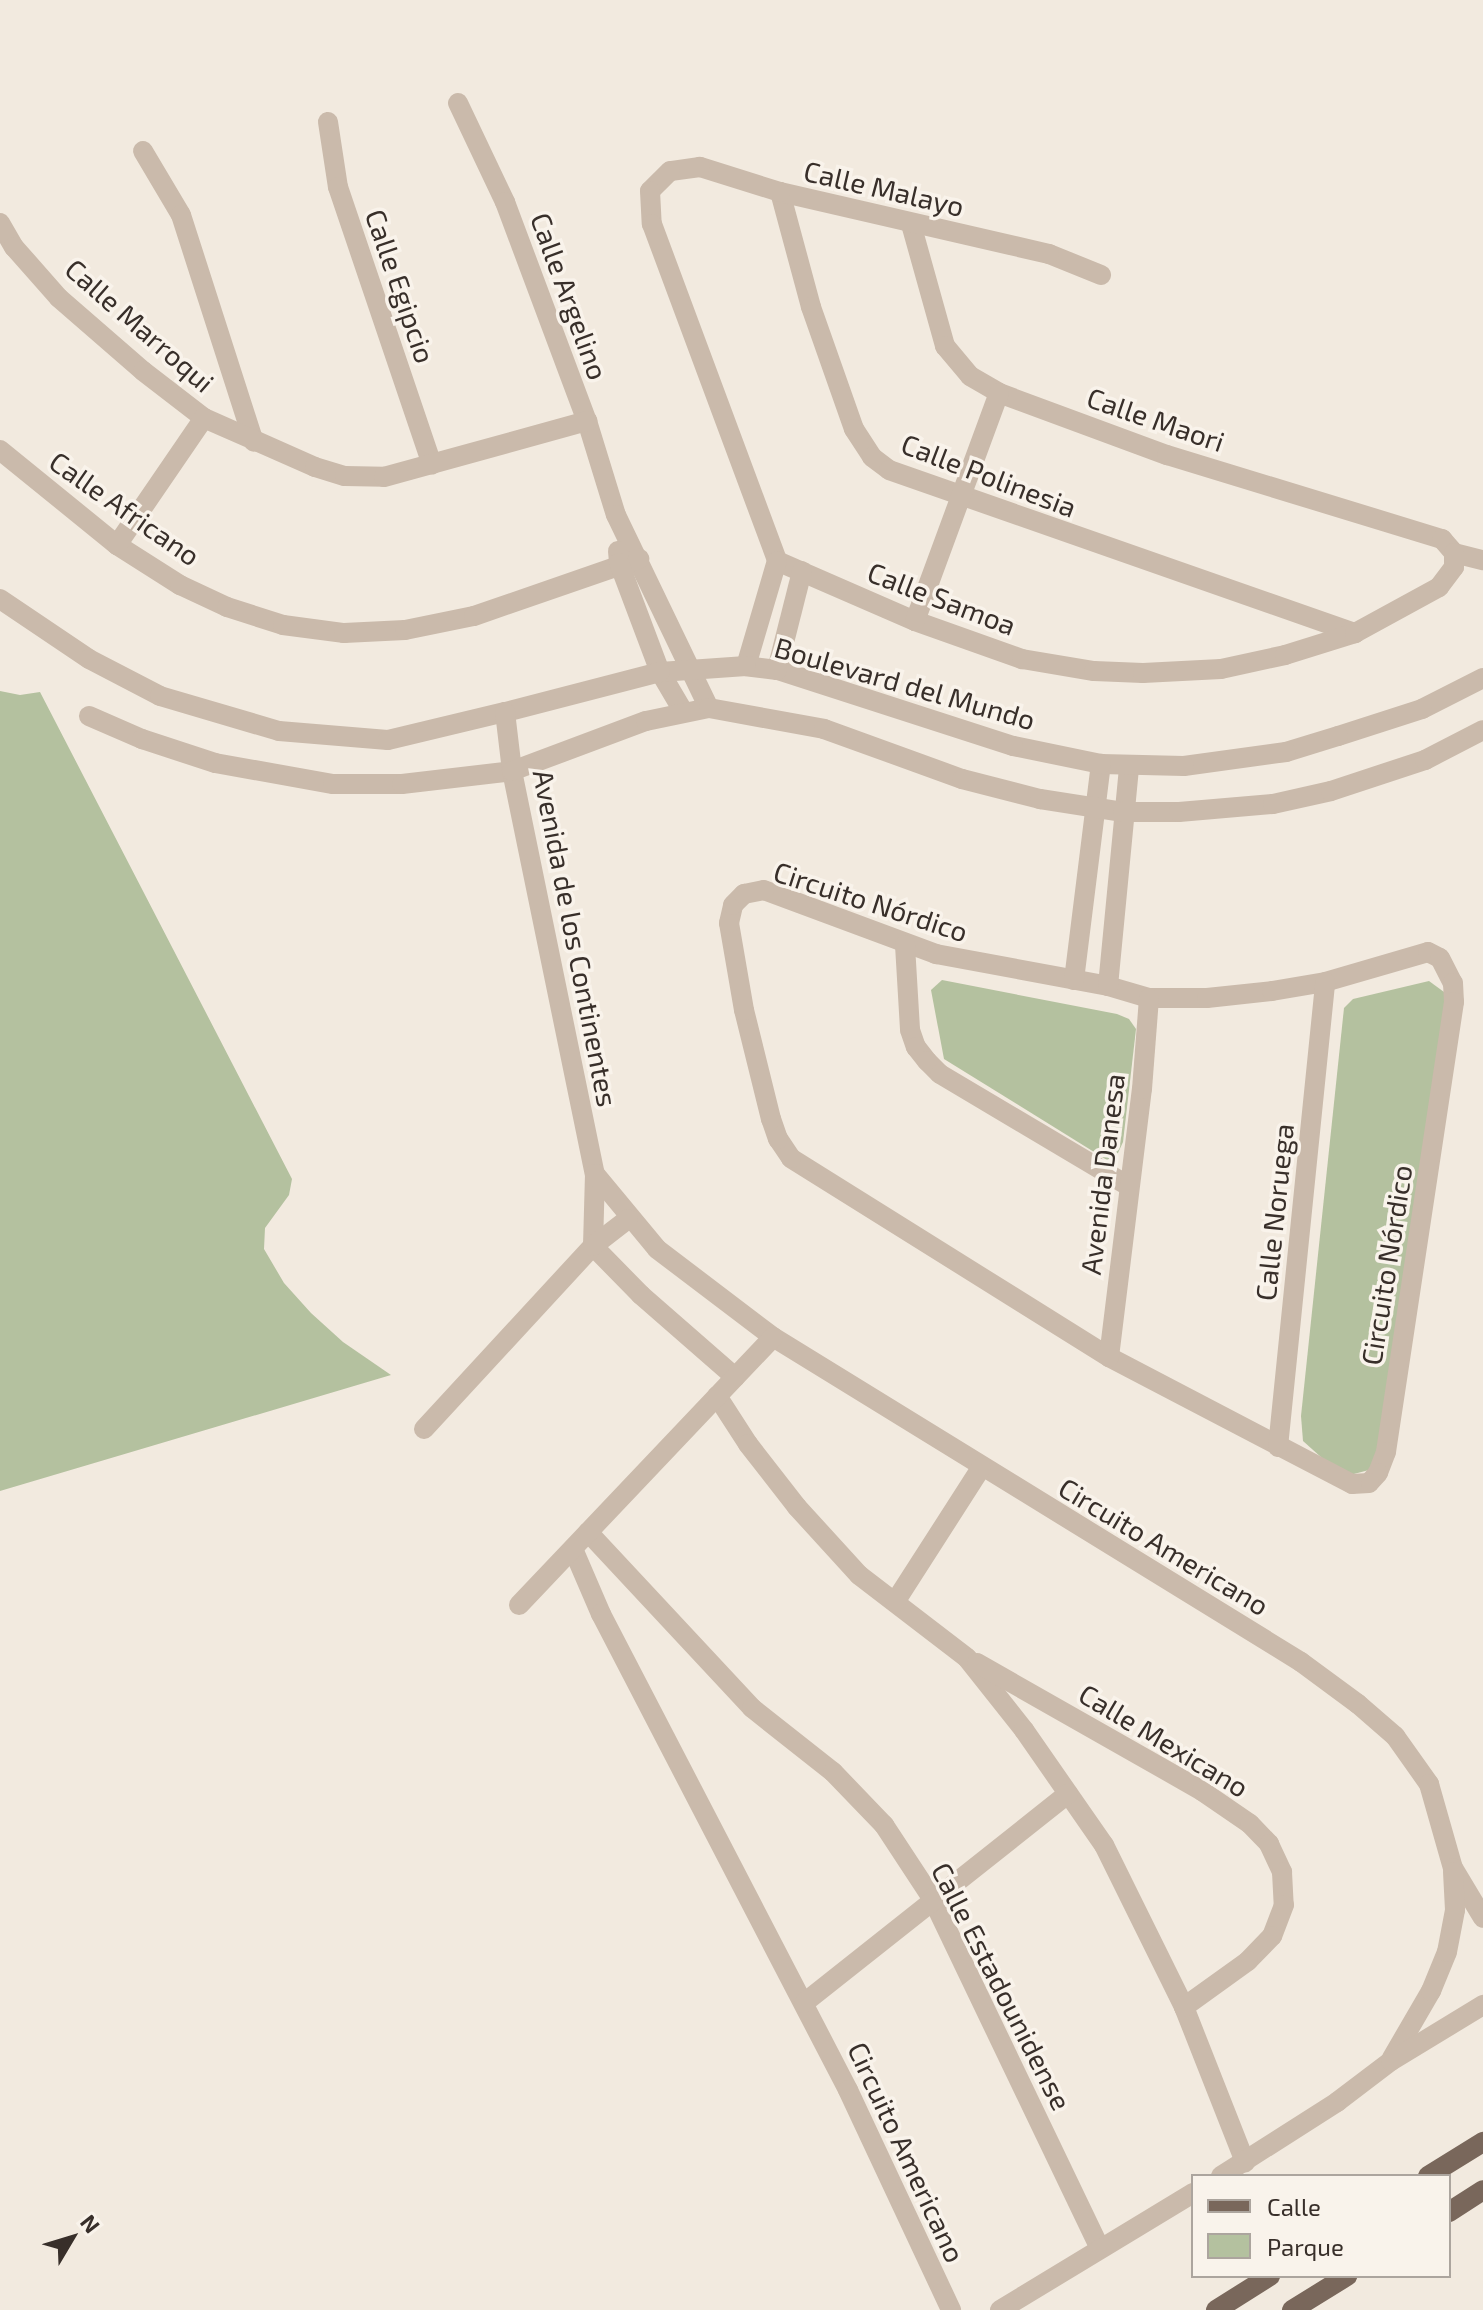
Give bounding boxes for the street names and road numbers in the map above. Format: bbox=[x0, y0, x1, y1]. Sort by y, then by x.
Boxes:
street label: Calle Malayo bbox=[801, 153, 967, 223]
street label: Calle Egipcio bbox=[359, 205, 443, 367]
street label: Calle Argelino bbox=[524, 208, 616, 384]
street label: Calle Marroqui bbox=[59, 251, 221, 399]
street label: Calle Maori bbox=[1083, 380, 1229, 458]
street label: Calle Polinesia bbox=[897, 426, 1081, 524]
street label: Calle Africano bbox=[43, 444, 207, 572]
street label: Calle Samoa bbox=[863, 554, 1021, 642]
street label: Boulevard del Mundo bbox=[771, 630, 1039, 736]
street label: Avenida de los Continentes bbox=[527, 767, 625, 1109]
street label: Circuito Nórdico bbox=[770, 854, 972, 948]
street label: Avenida Danesa bbox=[1073, 1072, 1131, 1276]
street label: Calle Noruega bbox=[1248, 1122, 1300, 1302]
street label: Circuito Nórdico bbox=[1354, 1163, 1418, 1367]
street label: Circuito Americano bbox=[1053, 1470, 1275, 1622]
street label: Calle Mexicano bbox=[1073, 1676, 1255, 1804]
street label: Calle Estadounidense bbox=[925, 1857, 1079, 2115]
street label: Circuito Americano bbox=[841, 2036, 973, 2268]

